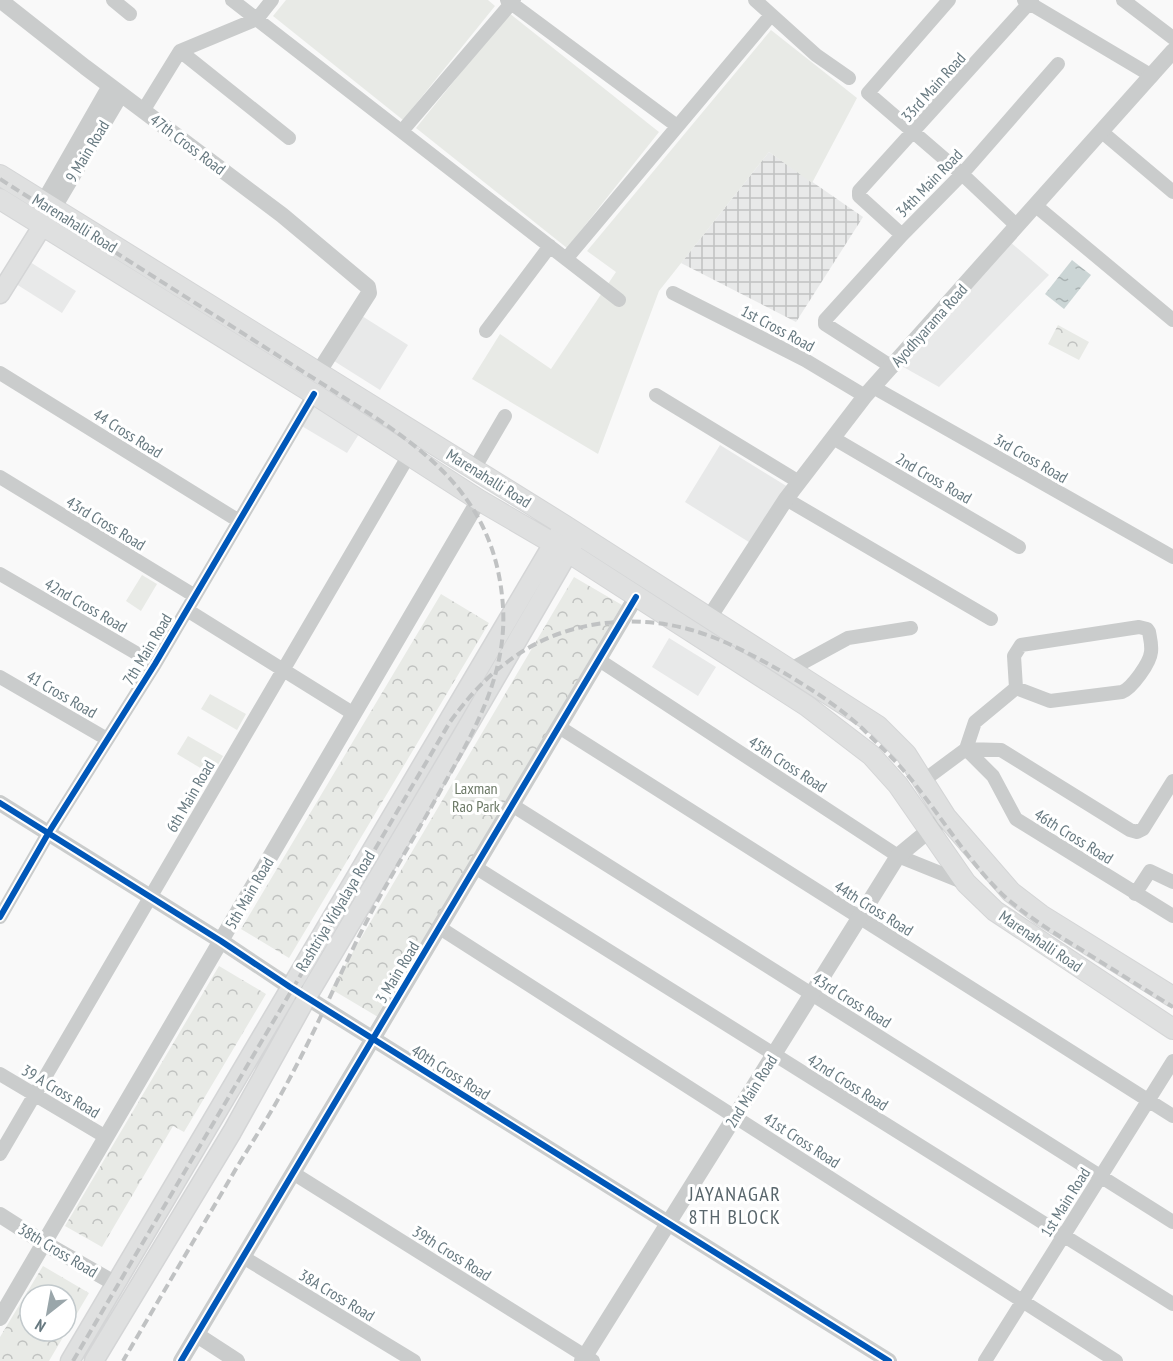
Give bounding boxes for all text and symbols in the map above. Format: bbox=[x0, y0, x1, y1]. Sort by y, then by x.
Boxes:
street label: 33rd Main Road bbox=[896, 48, 970, 126]
street label: 47th Cross Road bbox=[146, 109, 230, 179]
street label: 9 Main Road bbox=[61, 116, 113, 185]
street label: 34th Main Road bbox=[892, 145, 966, 221]
street label: Marenahalli Road bbox=[29, 189, 121, 257]
street label: Ayodhyarama Road bbox=[887, 279, 971, 371]
street label: 1st Cross Road bbox=[738, 300, 818, 356]
street label: 44 Cross Road bbox=[90, 404, 166, 462]
street label: 3rd Cross Road bbox=[991, 429, 1071, 487]
street label: Marenahalli Road bbox=[443, 444, 535, 512]
street label: 2nd Cross Road bbox=[892, 448, 976, 508]
street label: 43rd Cross Road bbox=[63, 492, 149, 555]
street label: 42nd Cross Road bbox=[41, 573, 131, 637]
street label: 7th Main Road bbox=[118, 610, 176, 688]
street label: 41 Cross Road bbox=[23, 666, 101, 722]
street label: 45th Cross Road bbox=[745, 731, 831, 797]
street label: 6th Main Road bbox=[161, 756, 219, 836]
park label: Laxman Rao Park bbox=[452, 778, 501, 816]
street label: 46th Cross Road bbox=[1031, 804, 1117, 868]
street label: Rashtriya Vidyalaya Road bbox=[291, 847, 379, 975]
street label: 5th Main Road bbox=[220, 853, 278, 933]
street label: 44th Cross Road bbox=[831, 876, 917, 940]
street label: Marenahalli Road bbox=[996, 906, 1086, 976]
street label: 3 Main Road bbox=[371, 937, 423, 1006]
street label: 43rd Cross Road bbox=[809, 968, 895, 1032]
street label: 40th Cross Road bbox=[408, 1040, 494, 1104]
street label: 42nd Cross Road bbox=[804, 1049, 892, 1115]
street label: 2nd Main Road bbox=[721, 1051, 781, 1131]
street label: 39 A Cross Road bbox=[18, 1060, 104, 1122]
street label: 41st Cross Road bbox=[760, 1108, 844, 1172]
street label: 1st Main Road bbox=[1036, 1163, 1094, 1240]
district label: JAYANAGAR 8TH BLOCK bbox=[688, 1181, 781, 1230]
street label: 38th Cross Road bbox=[15, 1218, 101, 1282]
street label: 39th Cross Road bbox=[409, 1221, 495, 1285]
street label: 38A Cross Road bbox=[296, 1265, 379, 1325]
north arrow bbox=[18, 1283, 78, 1343]
text: N bbox=[31, 1315, 49, 1337]

